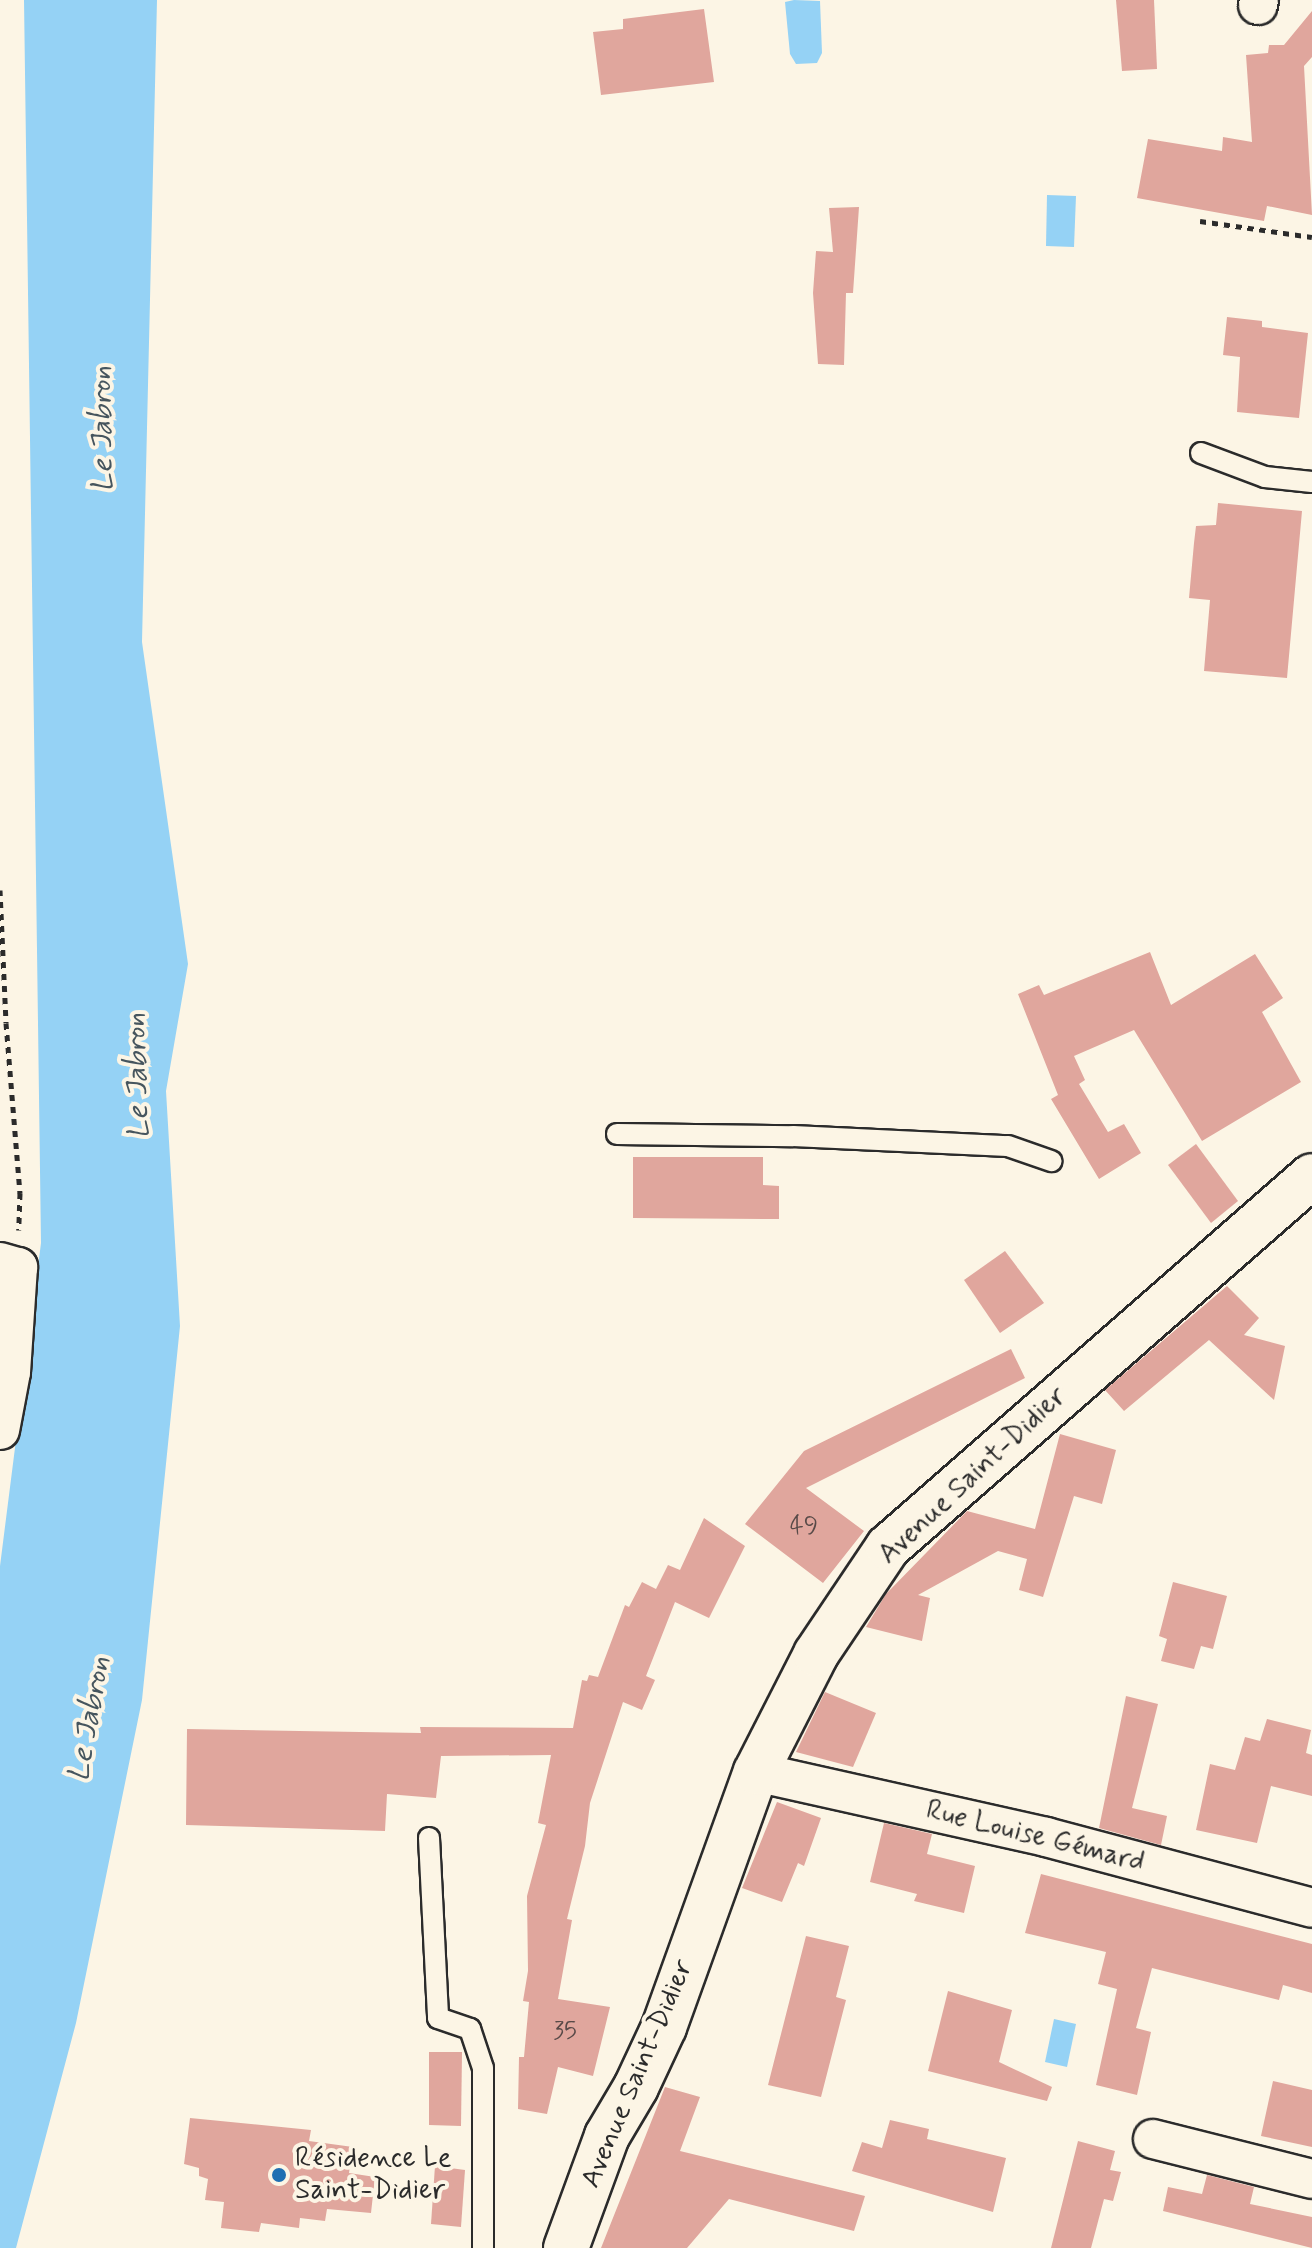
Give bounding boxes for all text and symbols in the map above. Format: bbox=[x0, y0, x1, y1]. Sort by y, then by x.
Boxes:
water label: Le Jabron bbox=[84, 363, 122, 495]
water label: Le Jabron bbox=[118, 1010, 158, 1142]
street label: Avenue Saint-Didier bbox=[872, 1380, 1074, 1572]
house number: 49 bbox=[790, 1513, 818, 1541]
water label: Le Jabron bbox=[61, 1651, 119, 1787]
street label: Rue Louise Gémard bbox=[923, 1794, 1147, 1880]
street label: Avenue Saint-Didier bbox=[575, 1954, 701, 2194]
house number: 35 bbox=[553, 2018, 577, 2046]
place label: Résidence Le Saint-Didier bbox=[295, 2142, 454, 2208]
marker: Résidence Le Saint-Didier bbox=[270, 2166, 288, 2184]

